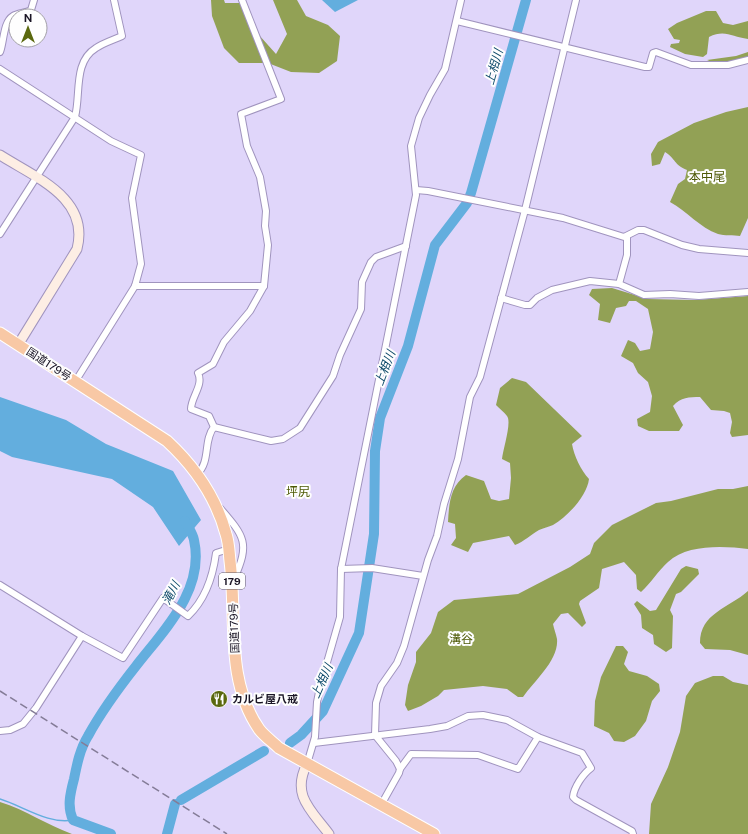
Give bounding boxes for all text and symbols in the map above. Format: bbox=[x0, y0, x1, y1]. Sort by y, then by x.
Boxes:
north arrow bbox=[8, 8, 48, 48]
text: N bbox=[24, 12, 32, 24]
water label: 上相川 bbox=[482, 46, 506, 86]
district label: 本中尾 bbox=[689, 170, 725, 184]
street label: 国道179号 bbox=[24, 345, 74, 383]
water label: 上相川 bbox=[372, 347, 399, 387]
district label: 坪尻 bbox=[286, 485, 310, 499]
road number: 179 bbox=[219, 573, 245, 589]
water label: 滝川 bbox=[159, 577, 184, 607]
street label: 国道179号 bbox=[227, 602, 241, 654]
district label: 溝谷 bbox=[449, 632, 473, 646]
water label: 上相川 bbox=[308, 660, 337, 700]
restaurant icon: カルビ屋八戒 bbox=[209, 689, 229, 709]
place label: カルビ屋八戒 bbox=[232, 693, 298, 705]

